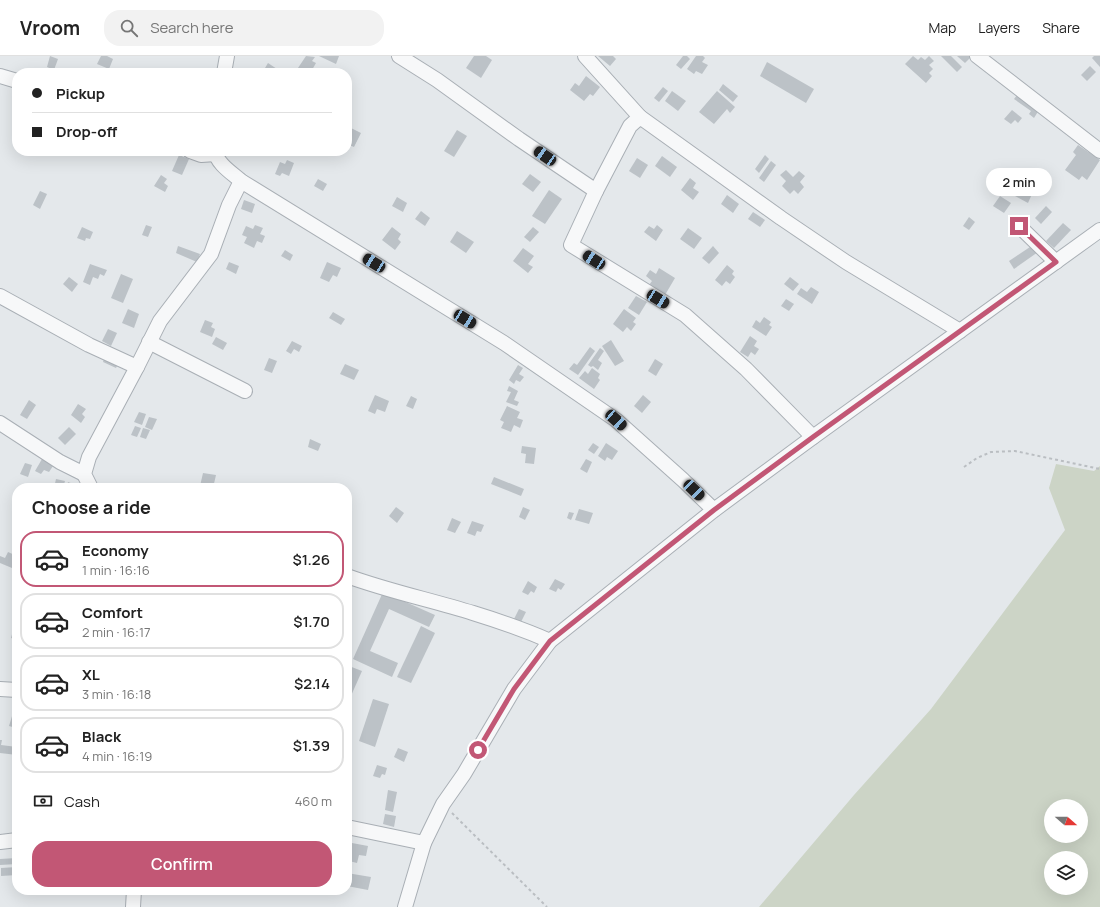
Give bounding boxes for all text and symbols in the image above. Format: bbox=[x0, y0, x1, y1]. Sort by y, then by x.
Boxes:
search box bbox=[104, 10, 384, 46]
text: Vroom bbox=[20, 15, 80, 41]
icon: search bbox=[118, 17, 140, 39]
text: Search here bbox=[150, 17, 234, 38]
text: Map bbox=[928, 18, 956, 37]
text: Layers bbox=[978, 18, 1020, 37]
text: Share bbox=[1042, 18, 1080, 37]
text: Pickup bbox=[56, 83, 105, 104]
text: Drop-off bbox=[56, 121, 117, 142]
car bbox=[532, 144, 558, 168]
callout: 2 min bbox=[986, 168, 1052, 196]
text: 2 min bbox=[1002, 173, 1036, 191]
route end bbox=[1010, 217, 1028, 235]
car bbox=[581, 248, 607, 272]
car bbox=[361, 252, 387, 274]
car bbox=[645, 288, 671, 310]
car bbox=[452, 308, 478, 330]
car bbox=[603, 408, 629, 432]
car bbox=[681, 477, 707, 503]
text: Choose a ride bbox=[32, 495, 151, 519]
text: Economy bbox=[82, 540, 149, 561]
icon: car bbox=[34, 541, 70, 577]
text: $1.26 bbox=[293, 549, 330, 570]
text: 1 min · 16:16 bbox=[82, 561, 150, 579]
text: Comfort bbox=[82, 602, 143, 623]
icon: car bbox=[34, 603, 70, 639]
text: $1.70 bbox=[293, 611, 330, 632]
text: 2 min · 16:17 bbox=[82, 623, 151, 641]
text: XL bbox=[82, 664, 100, 685]
icon: car bbox=[34, 665, 70, 701]
text: $2.14 bbox=[294, 673, 330, 694]
text: 3 min · 16:18 bbox=[82, 685, 151, 703]
text: Black bbox=[82, 726, 121, 747]
icon: car bbox=[34, 727, 70, 763]
text: $1.39 bbox=[293, 735, 330, 756]
route start bbox=[469, 741, 487, 759]
text: 4 min · 16:19 bbox=[82, 747, 152, 765]
icon: cash bbox=[32, 790, 54, 812]
text: Cash bbox=[64, 791, 100, 812]
text: 460 m bbox=[295, 792, 332, 810]
north arrow bbox=[1044, 799, 1088, 843]
map controls bbox=[1044, 799, 1088, 895]
button: Confirm bbox=[32, 841, 332, 887]
button: layers bbox=[1044, 851, 1088, 895]

